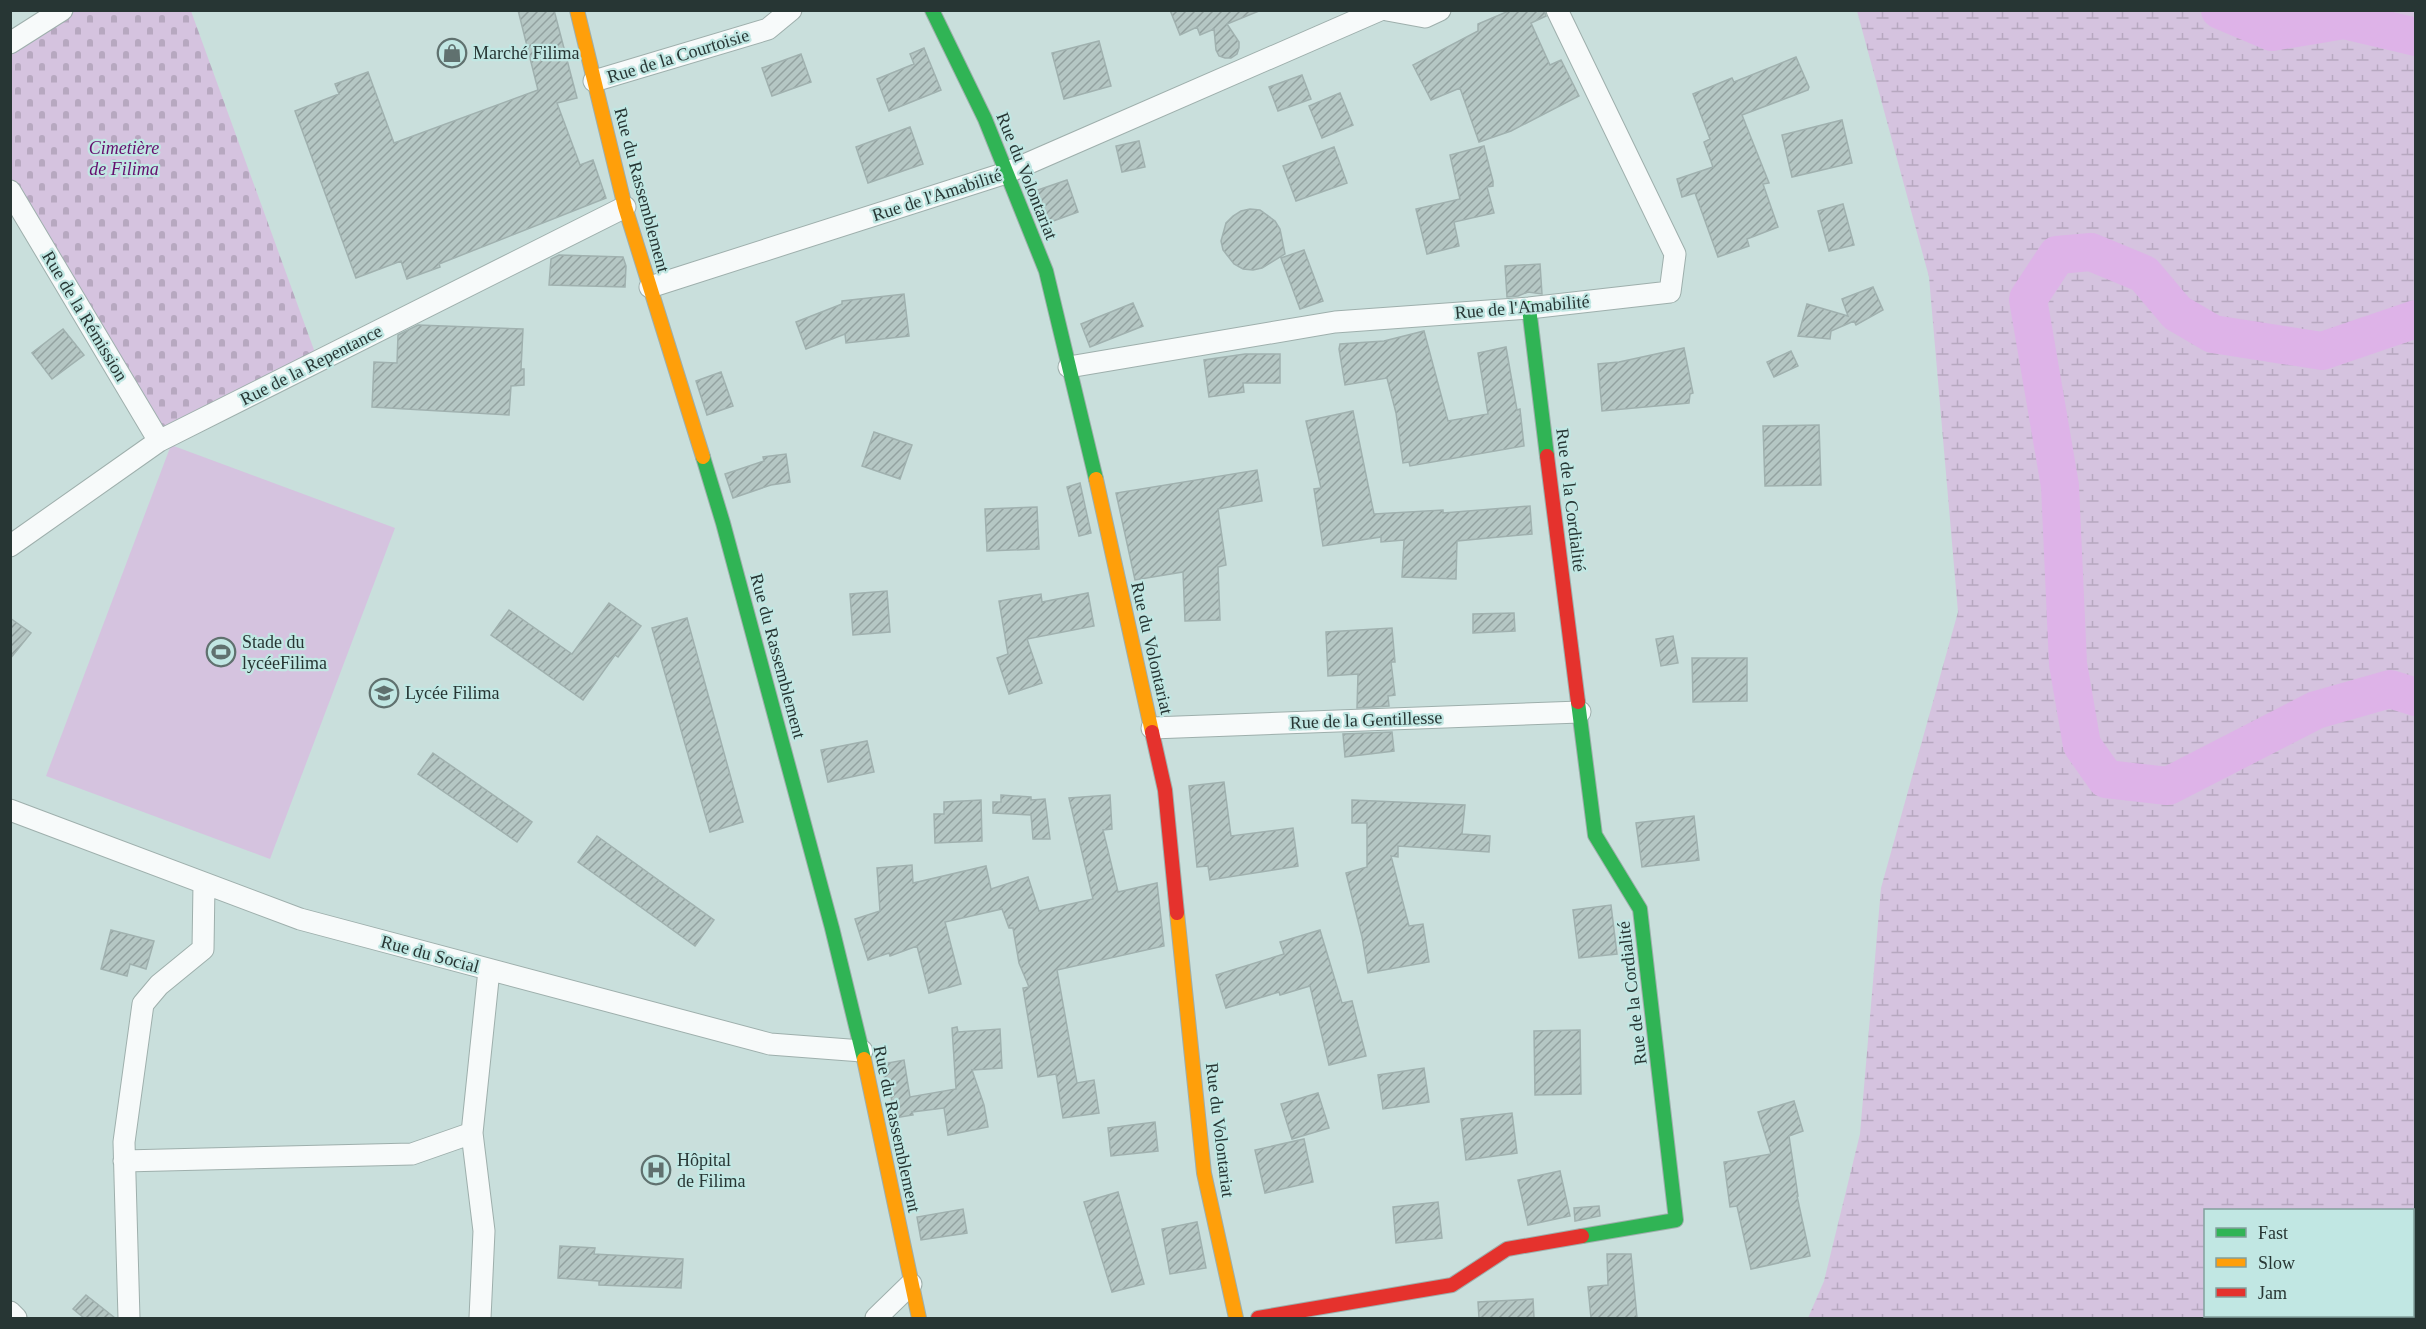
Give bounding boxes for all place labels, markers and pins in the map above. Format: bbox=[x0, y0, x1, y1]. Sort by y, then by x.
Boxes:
shop icon: Marché Filima bbox=[436, 37, 468, 69]
place label: Marché Filima bbox=[473, 43, 579, 63]
place label: Stade du lycéeFilima bbox=[242, 632, 327, 673]
sports icon: Stade du lycéeFilima bbox=[205, 636, 237, 668]
school or university icon: Lycée Filima bbox=[368, 677, 400, 709]
place label: Lycée Filima bbox=[405, 683, 499, 703]
place label: Hôpital de Filima bbox=[677, 1150, 746, 1191]
hospital icon: Hôpital de Filima bbox=[640, 1154, 672, 1186]

